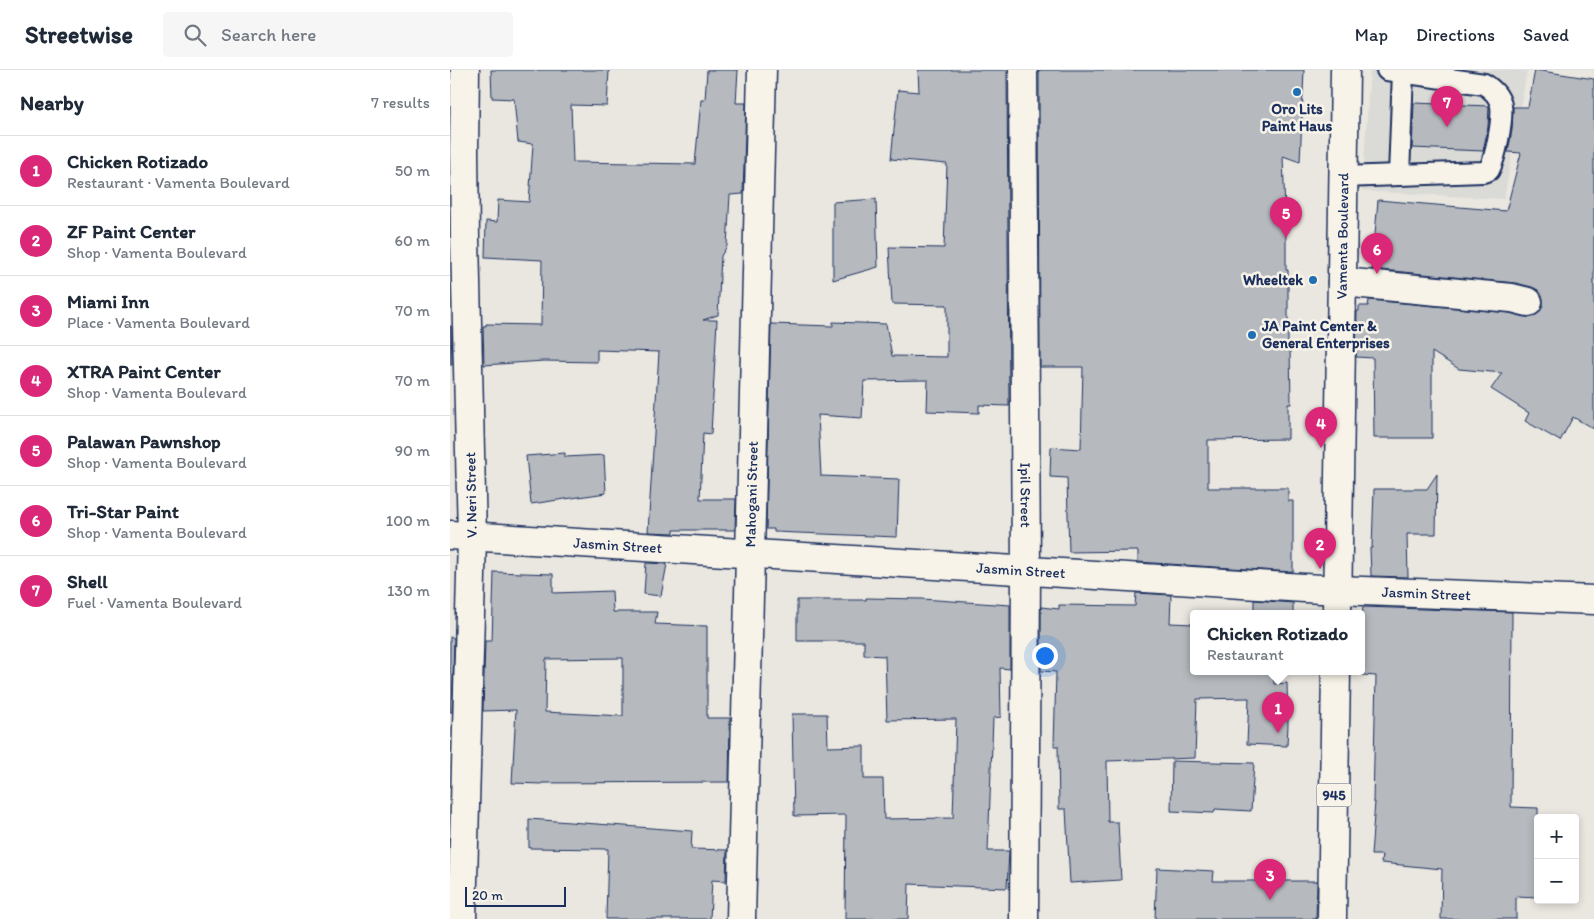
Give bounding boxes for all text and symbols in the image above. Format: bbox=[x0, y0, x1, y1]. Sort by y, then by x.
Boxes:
search box bbox=[163, 12, 513, 57]
text: Streetwise bbox=[25, 20, 133, 49]
icon: search bbox=[181, 21, 209, 49]
text: Search here bbox=[221, 23, 316, 46]
text: Map bbox=[1355, 24, 1388, 46]
text: Directions bbox=[1416, 24, 1495, 46]
text: Saved bbox=[1523, 24, 1569, 46]
marker: Oro Lits Paint Haus bbox=[1291, 86, 1303, 98]
pin: 7 bbox=[1431, 86, 1463, 127]
text: Nearby bbox=[20, 90, 84, 115]
text: 7 results bbox=[371, 93, 430, 112]
place label: Oro Lits Paint Haus bbox=[1262, 100, 1332, 135]
text: Chicken Rotizado bbox=[67, 150, 208, 173]
text: 1 bbox=[32, 161, 40, 180]
text: 50 m bbox=[395, 161, 430, 180]
street label: Vamenta Boulevard bbox=[1333, 172, 1352, 300]
text: Restaurant · Vamenta Boulevard bbox=[67, 173, 290, 192]
pin: 5 bbox=[1270, 197, 1302, 238]
text: ZF Paint Center bbox=[67, 220, 195, 243]
text: 2 bbox=[32, 231, 40, 250]
text: 60 m bbox=[395, 231, 430, 250]
pin: 6 bbox=[1361, 233, 1393, 274]
text: Shop · Vamenta Boulevard bbox=[67, 243, 247, 262]
place label: Wheeltek bbox=[1243, 271, 1303, 289]
marker: Wheeltek bbox=[1307, 274, 1319, 286]
text: Miami Inn bbox=[67, 290, 149, 313]
text: 3 bbox=[32, 301, 40, 320]
text: 70 m bbox=[395, 301, 430, 320]
text: Place · Vamenta Boulevard bbox=[67, 313, 250, 332]
place label: JA Paint Center & General Enterprises bbox=[1261, 317, 1390, 353]
marker: JA Paint Center & General Enterprises bbox=[1246, 329, 1258, 341]
text: XTRA Paint Center bbox=[67, 360, 221, 383]
text: 4 bbox=[31, 371, 41, 390]
text: 70 m bbox=[395, 371, 430, 390]
text: Shop · Vamenta Boulevard bbox=[67, 383, 247, 402]
pin: 4 bbox=[1305, 407, 1337, 448]
text: Palawan Pawnshop bbox=[67, 430, 221, 453]
street label: Mahogani Street bbox=[741, 440, 762, 547]
text: 5 bbox=[32, 441, 40, 460]
text: 90 m bbox=[395, 441, 430, 460]
street label: V. Neri Street bbox=[461, 451, 481, 538]
text: Shop · Vamenta Boulevard bbox=[67, 453, 247, 472]
street label: Ipil Street bbox=[1016, 462, 1035, 528]
text: Tri-Star Paint bbox=[67, 500, 179, 523]
text: 6 bbox=[32, 511, 40, 530]
text: 100 m bbox=[386, 511, 430, 530]
text: Shop · Vamenta Boulevard bbox=[67, 523, 247, 542]
pin: 2 bbox=[1304, 528, 1336, 569]
street label: Jasmin Street bbox=[573, 534, 663, 557]
street label: Jasmin Street bbox=[976, 559, 1066, 582]
text: Shell bbox=[67, 570, 108, 593]
text: 7 bbox=[32, 581, 40, 600]
text: 130 m bbox=[387, 581, 430, 600]
street label: Jasmin Street bbox=[1381, 583, 1471, 604]
text: Fuel · Vamenta Boulevard bbox=[67, 593, 242, 612]
popup bbox=[1190, 610, 1365, 675]
text: Chicken Rotizado bbox=[1207, 622, 1348, 645]
your location bbox=[1032, 643, 1058, 669]
text: Restaurant bbox=[1207, 645, 1284, 664]
pin: 1 bbox=[1262, 692, 1294, 733]
road number: 945 bbox=[1316, 784, 1352, 806]
map controls bbox=[1534, 814, 1579, 904]
button: + bbox=[1534, 814, 1579, 859]
pin: 3 bbox=[1254, 859, 1286, 900]
button: − bbox=[1534, 859, 1579, 904]
scale bar bbox=[465, 884, 566, 907]
text: 20 m bbox=[472, 887, 503, 904]

